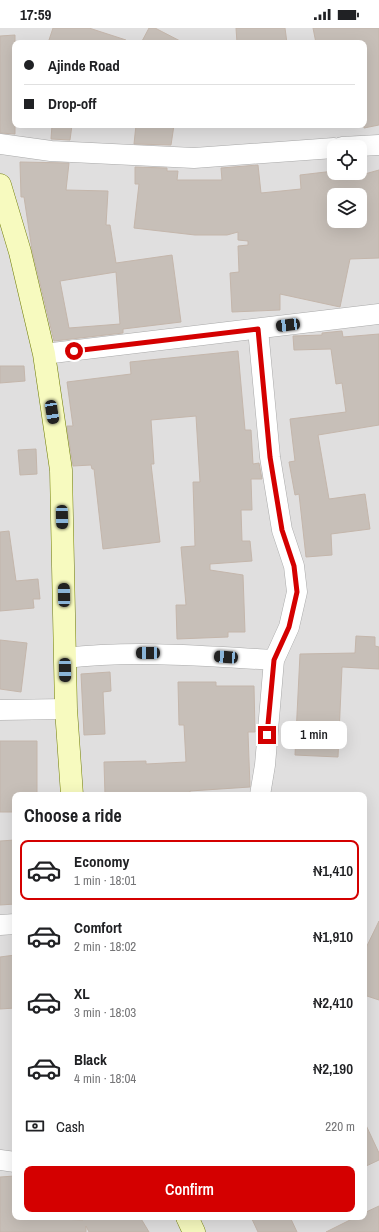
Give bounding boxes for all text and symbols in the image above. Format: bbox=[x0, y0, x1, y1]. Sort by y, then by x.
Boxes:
text: 17:59 bbox=[20, 4, 51, 25]
text: Ajinde Road bbox=[48, 55, 120, 76]
text: Drop-off bbox=[48, 93, 97, 114]
map controls bbox=[327, 140, 367, 228]
button: locate bbox=[327, 140, 367, 180]
button: layers bbox=[327, 188, 367, 228]
car bbox=[275, 318, 301, 332]
route start bbox=[65, 342, 83, 360]
car bbox=[44, 399, 60, 425]
car bbox=[56, 505, 68, 529]
car bbox=[58, 583, 70, 607]
car bbox=[136, 647, 160, 659]
car bbox=[214, 650, 238, 664]
car bbox=[59, 658, 71, 682]
callout: 1 min bbox=[281, 721, 347, 749]
route end bbox=[258, 726, 276, 744]
text: 1 min bbox=[300, 726, 328, 743]
text: Choose a ride bbox=[24, 803, 122, 828]
text: Economy bbox=[74, 851, 129, 872]
icon: car bbox=[26, 852, 62, 888]
text: ₦1,410 bbox=[313, 860, 353, 881]
text: 1 min · 18:01 bbox=[74, 872, 136, 889]
text: Comfort bbox=[74, 917, 122, 938]
icon: car bbox=[26, 918, 62, 954]
text: ₦1,910 bbox=[313, 926, 353, 947]
text: 2 min · 18:02 bbox=[74, 938, 136, 955]
text: XL bbox=[74, 983, 90, 1004]
icon: car bbox=[26, 984, 62, 1020]
text: ₦2,410 bbox=[313, 992, 353, 1013]
text: 3 min · 18:03 bbox=[74, 1004, 136, 1021]
text: Black bbox=[74, 1049, 107, 1070]
icon: car bbox=[26, 1050, 62, 1086]
text: ₦2,190 bbox=[313, 1058, 353, 1079]
text: 4 min · 18:04 bbox=[74, 1070, 136, 1087]
icon: cash bbox=[24, 1115, 46, 1137]
text: Cash bbox=[56, 1116, 85, 1137]
text: 220 m bbox=[325, 1118, 355, 1135]
button: Confirm bbox=[24, 1166, 355, 1212]

